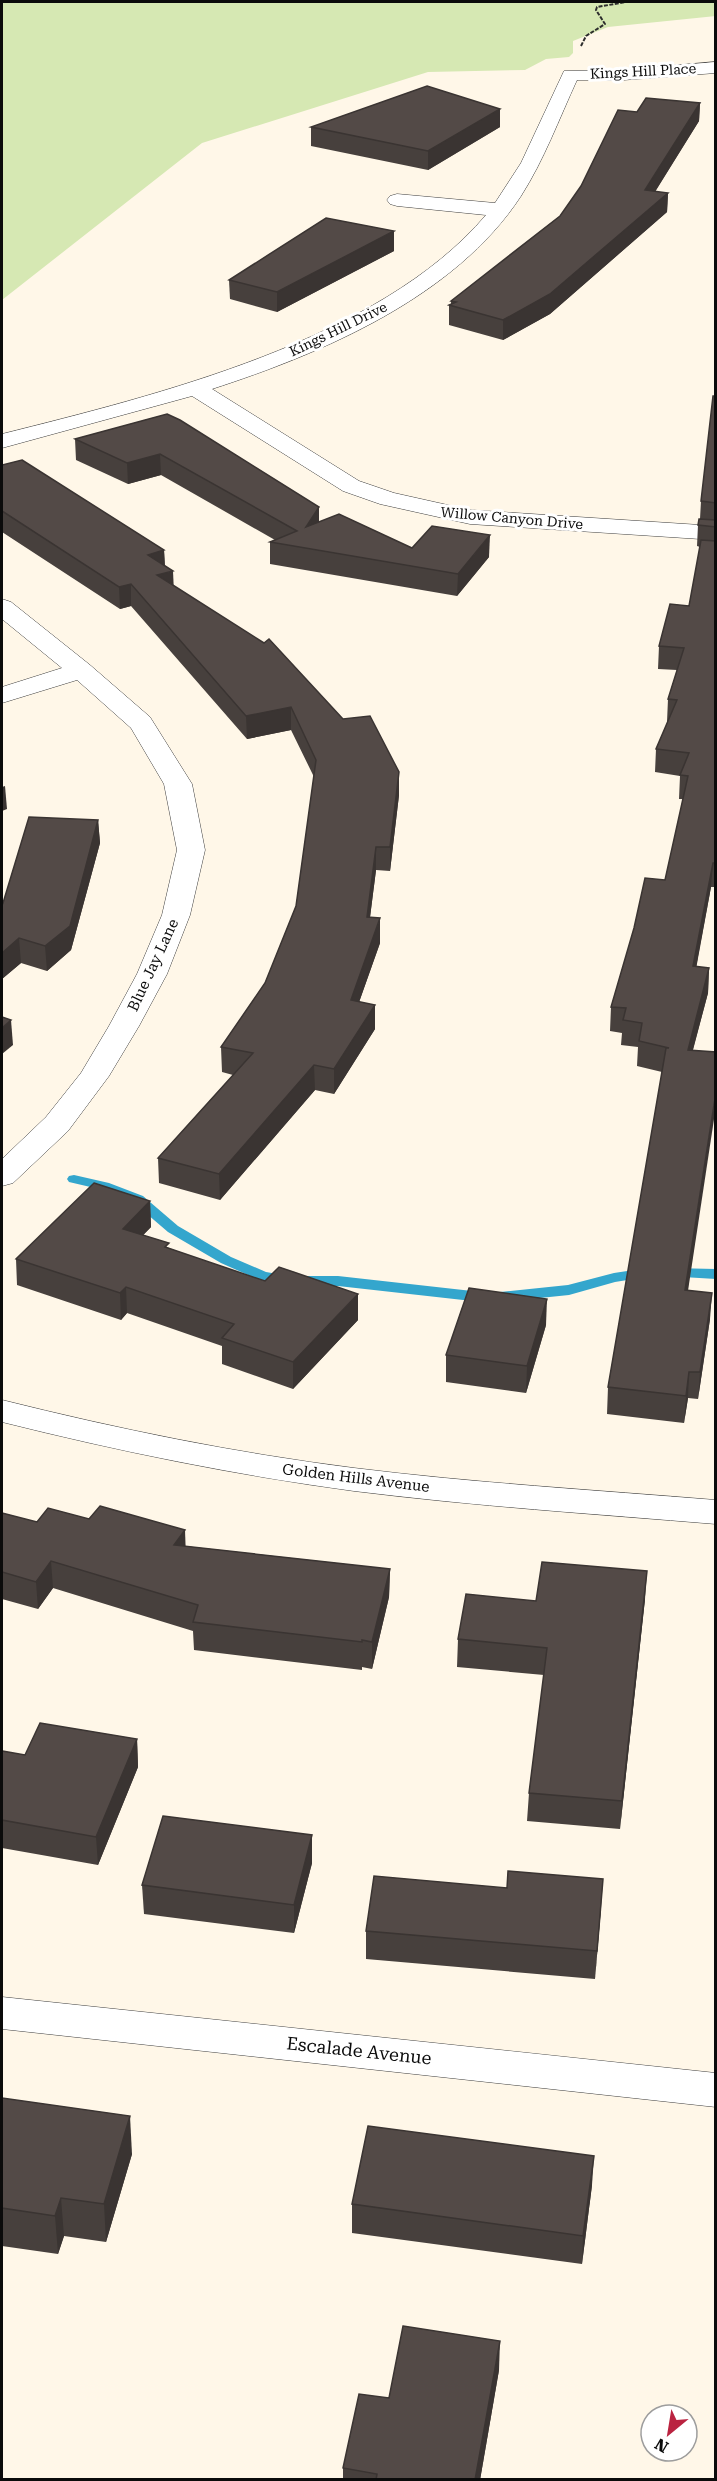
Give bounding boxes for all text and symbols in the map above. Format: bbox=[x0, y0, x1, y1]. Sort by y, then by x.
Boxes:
street label: Kings Hill Place bbox=[590, 60, 697, 82]
street label: Kings Hill Drive bbox=[287, 298, 390, 360]
street label: Willow Canyon Drive bbox=[440, 504, 584, 532]
street label: Blue Jay Lane bbox=[124, 916, 182, 1014]
street label: Golden Hills Avenue bbox=[281, 1460, 431, 1496]
street label: Escalade Avenue bbox=[286, 2032, 433, 2069]
north arrow bbox=[639, 2403, 699, 2463]
text: N bbox=[652, 2434, 672, 2457]

